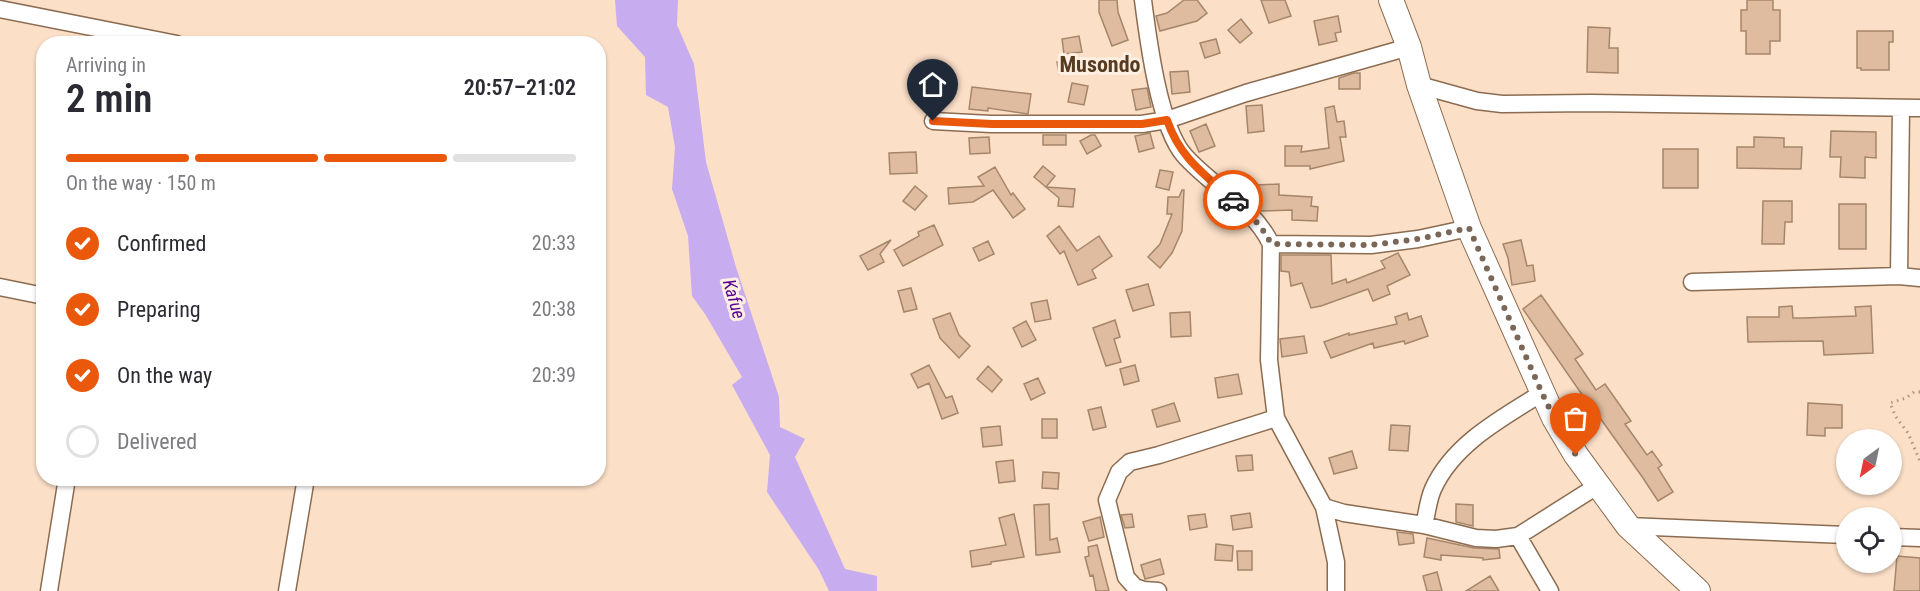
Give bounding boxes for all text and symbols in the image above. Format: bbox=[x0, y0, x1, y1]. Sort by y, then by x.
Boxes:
district label: Musondo bbox=[1059, 52, 1141, 77]
text: Arriving in bbox=[66, 53, 146, 77]
pin bbox=[907, 59, 958, 121]
icon: home bbox=[916, 68, 949, 101]
text: 20:57–21:02 bbox=[464, 75, 576, 100]
text: 2 min bbox=[66, 76, 152, 122]
courier bbox=[1203, 170, 1263, 230]
text: On the way · 150 m bbox=[66, 171, 216, 195]
icon: car bbox=[1217, 184, 1250, 217]
icon: check bbox=[66, 227, 99, 260]
text: Confirmed bbox=[117, 231, 206, 256]
text: 20:33 bbox=[532, 231, 576, 255]
water label: Kafue bbox=[719, 277, 750, 321]
icon: check bbox=[66, 293, 99, 326]
text: Preparing bbox=[117, 297, 201, 322]
text: 20:38 bbox=[532, 297, 576, 321]
icon: check bbox=[66, 359, 99, 392]
text: On the way bbox=[117, 363, 212, 388]
text: 20:39 bbox=[532, 363, 576, 387]
pin bbox=[1550, 393, 1601, 455]
icon: bag bbox=[1559, 402, 1592, 435]
text: Delivered bbox=[117, 429, 197, 454]
north arrow bbox=[1836, 429, 1902, 495]
map controls bbox=[1836, 429, 1902, 573]
button: locate bbox=[1836, 507, 1902, 573]

